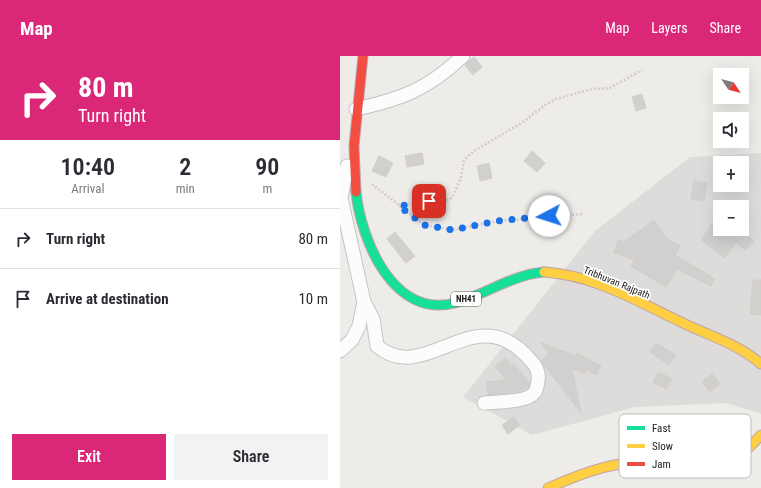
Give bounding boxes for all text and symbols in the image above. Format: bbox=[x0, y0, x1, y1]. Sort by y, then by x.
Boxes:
text: Map bbox=[20, 17, 53, 40]
text: Map bbox=[605, 20, 629, 36]
text: Layers bbox=[651, 20, 688, 36]
text: Share bbox=[710, 20, 741, 36]
north arrow bbox=[713, 68, 749, 104]
map controls bbox=[713, 68, 749, 236]
text: 80 m bbox=[78, 71, 134, 104]
icon: right bbox=[12, 72, 64, 124]
text: Turn right bbox=[78, 105, 146, 126]
button: sound bbox=[713, 112, 749, 148]
text: 10:40 bbox=[61, 153, 115, 181]
text: 2 bbox=[179, 153, 191, 181]
text: 90 bbox=[255, 153, 279, 181]
button: + bbox=[713, 156, 749, 192]
text: Arrival bbox=[71, 181, 104, 196]
text: min bbox=[176, 181, 195, 196]
text: m bbox=[262, 181, 272, 196]
pin bbox=[412, 184, 446, 218]
icon: arrive bbox=[418, 190, 440, 212]
position arrow bbox=[528, 195, 570, 237]
button: − bbox=[713, 200, 749, 236]
icon: right bbox=[12, 228, 34, 250]
text: Turn right bbox=[46, 230, 105, 248]
text: 80 m bbox=[298, 230, 328, 248]
street label: Tribhuvan Rajpath bbox=[582, 264, 652, 301]
icon: arrive bbox=[12, 288, 34, 310]
text: Arrive at destination bbox=[46, 290, 169, 308]
text: 10 m bbox=[298, 290, 328, 308]
road number: NH41 bbox=[451, 292, 481, 306]
legend bbox=[619, 414, 751, 478]
text: Fast bbox=[652, 422, 671, 435]
button: Exit bbox=[12, 434, 166, 480]
button: Share bbox=[174, 434, 328, 480]
text: Slow bbox=[652, 440, 673, 453]
text: Jam bbox=[652, 458, 671, 471]

